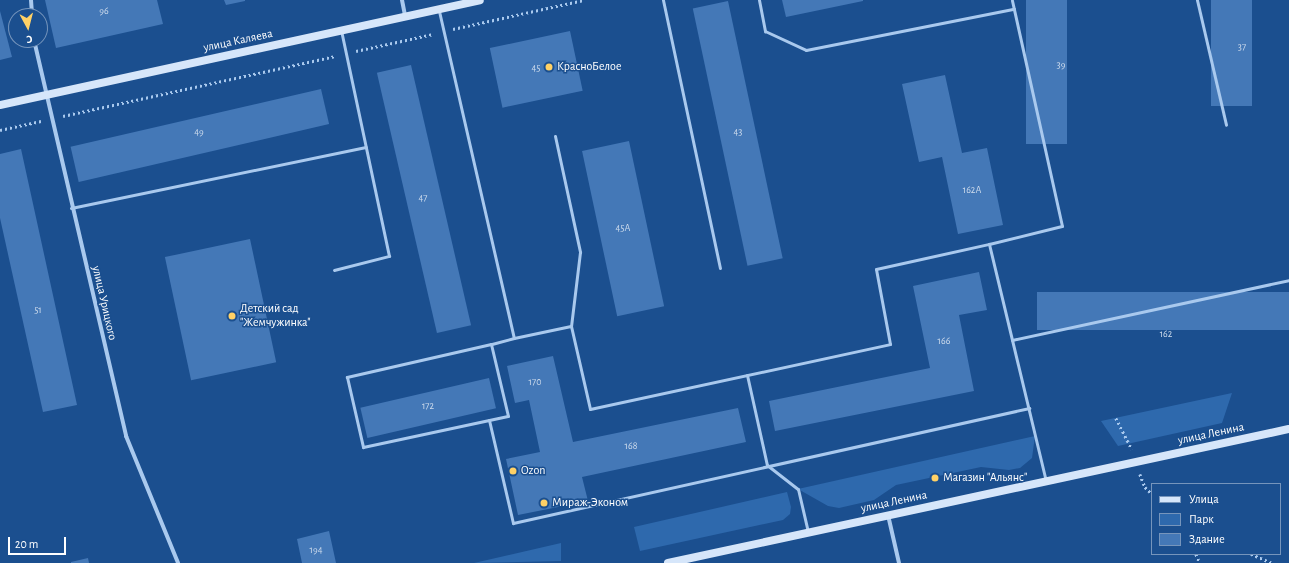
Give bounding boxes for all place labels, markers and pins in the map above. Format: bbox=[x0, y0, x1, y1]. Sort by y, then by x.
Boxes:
place label: КрасноБелое bbox=[557, 60, 621, 74]
marker: КрасноБелое bbox=[544, 62, 554, 72]
place label: Детский сад "Жемчужинка" bbox=[240, 302, 311, 330]
marker: Детский сад "Жемчужинка" bbox=[227, 311, 237, 321]
place label: Ozon bbox=[521, 464, 545, 478]
marker: Ozon bbox=[508, 466, 518, 476]
place label: Магазин "Альянс" bbox=[943, 471, 1027, 485]
marker: Магазин "Альянс" bbox=[930, 473, 940, 483]
place label: Мираж-Эконом bbox=[552, 496, 628, 510]
marker: Мираж-Эконом bbox=[539, 498, 549, 508]

